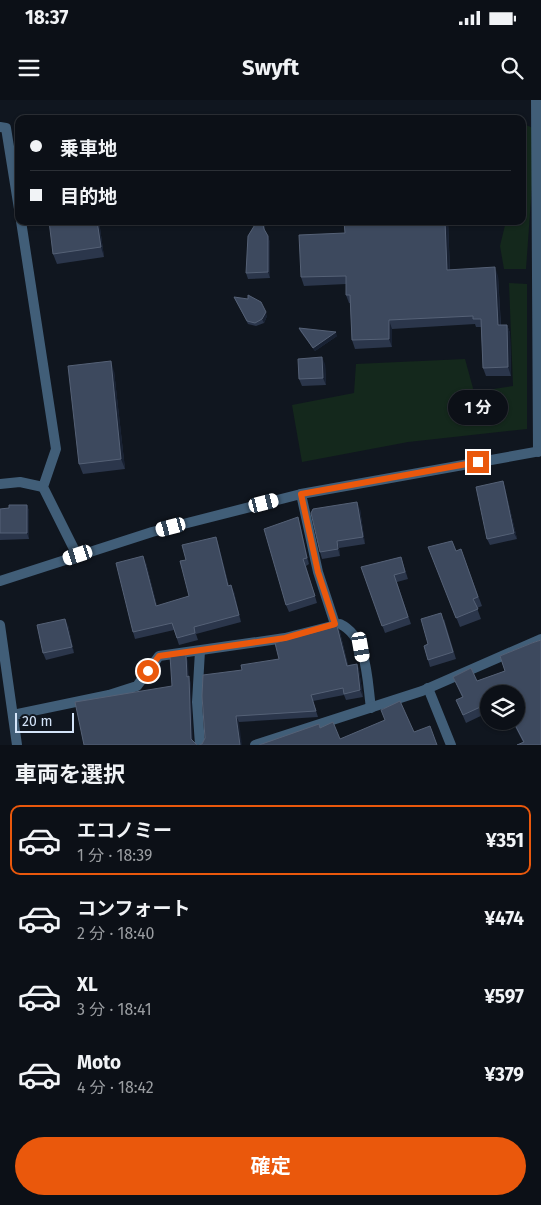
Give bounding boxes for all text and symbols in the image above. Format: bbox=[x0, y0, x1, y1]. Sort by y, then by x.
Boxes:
text: 18:37 bbox=[25, 6, 68, 29]
icon: menu bbox=[15, 54, 43, 82]
text: Swyft bbox=[242, 54, 299, 81]
icon: search bbox=[498, 54, 526, 82]
text: 乗車地 bbox=[60, 137, 117, 160]
text: 目的地 bbox=[60, 185, 117, 208]
callout: 1 分 bbox=[448, 390, 508, 424]
text: 1 分 bbox=[464, 398, 492, 417]
route end bbox=[467, 451, 489, 473]
car bbox=[247, 492, 280, 514]
car bbox=[154, 516, 187, 538]
car bbox=[61, 543, 94, 567]
car bbox=[351, 631, 370, 663]
route start bbox=[137, 660, 159, 682]
map controls bbox=[480, 685, 525, 730]
button: layers bbox=[480, 685, 525, 730]
scale bar bbox=[15, 710, 74, 733]
text: 20 m bbox=[22, 713, 52, 730]
text: 車両を選択 bbox=[15, 761, 125, 788]
icon: car bbox=[17, 818, 62, 863]
text: エコノミー bbox=[77, 819, 172, 842]
text: ¥351 bbox=[486, 829, 524, 852]
text: 1 分 · 18:39 bbox=[77, 846, 152, 865]
icon: car bbox=[17, 896, 62, 941]
text: コンフォート bbox=[77, 897, 190, 920]
text: ¥474 bbox=[485, 907, 524, 930]
text: 2 分 · 18:40 bbox=[77, 924, 154, 943]
text: XL bbox=[77, 973, 98, 996]
icon: car bbox=[17, 974, 62, 1019]
text: ¥597 bbox=[484, 985, 524, 1008]
text: 3 分 · 18:41 bbox=[77, 1000, 152, 1019]
text: Moto bbox=[77, 1051, 121, 1074]
icon: car bbox=[17, 1052, 62, 1097]
text: ¥379 bbox=[484, 1063, 524, 1086]
text: 4 分 · 18:42 bbox=[77, 1078, 154, 1097]
button: 確定 bbox=[15, 1137, 526, 1195]

